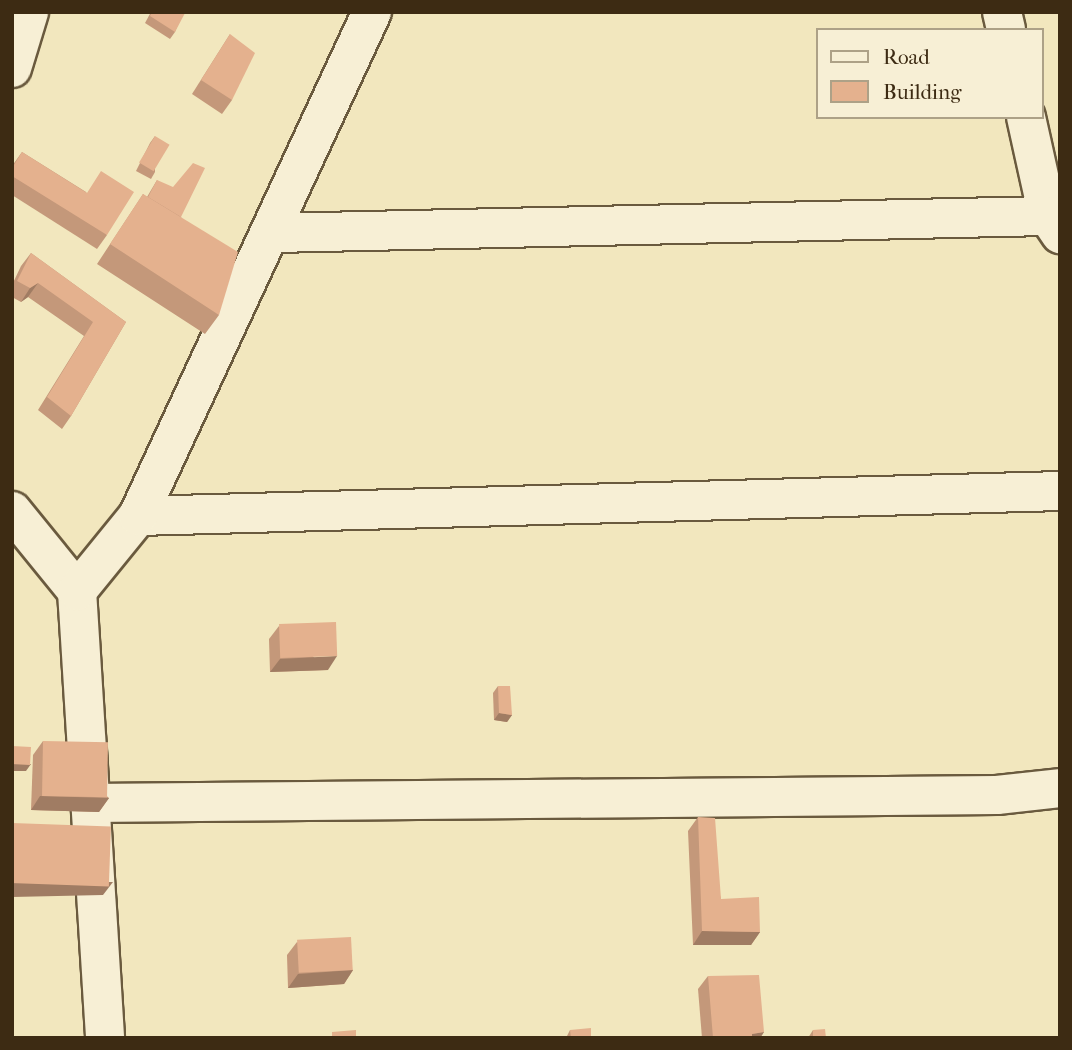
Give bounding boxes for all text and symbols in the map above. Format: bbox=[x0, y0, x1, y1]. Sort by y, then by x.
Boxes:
legend bbox=[816, 28, 1044, 119]
text: Road bbox=[883, 45, 930, 69]
text: Building bbox=[883, 80, 961, 104]

